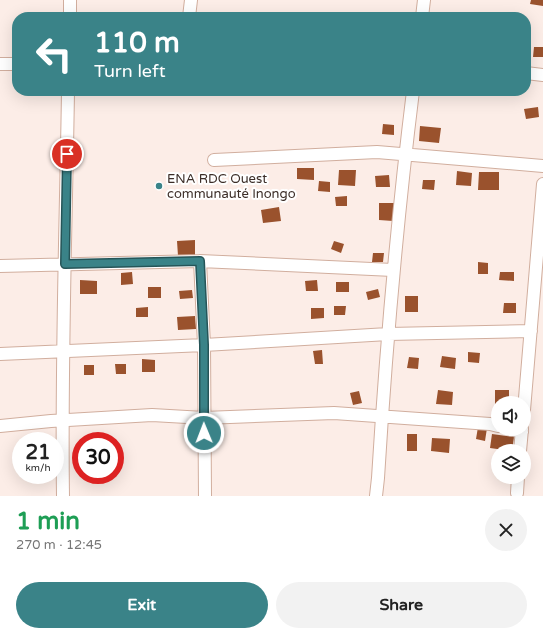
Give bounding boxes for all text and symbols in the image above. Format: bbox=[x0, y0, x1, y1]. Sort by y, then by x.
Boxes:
text: 110 m bbox=[94, 26, 180, 60]
icon: left bbox=[28, 28, 80, 80]
text: Turn left bbox=[94, 60, 166, 82]
pin bbox=[50, 137, 84, 171]
icon: arrive bbox=[56, 143, 78, 165]
place label: ENA RDC Ouest communauté Inongo bbox=[167, 171, 296, 202]
marker: ENA RDC Ouest communauté Inongo bbox=[154, 181, 164, 191]
map controls bbox=[491, 396, 531, 484]
button: sound bbox=[491, 396, 531, 436]
position arrow bbox=[183, 412, 225, 454]
speed limit sign: 30 bbox=[72, 432, 124, 484]
text: 21 bbox=[25, 441, 51, 465]
button: layers bbox=[491, 444, 531, 484]
text: km/h bbox=[25, 462, 51, 474]
text: 1 min bbox=[16, 507, 80, 536]
button: close bbox=[485, 509, 527, 551]
text: 270 m · 12:45 bbox=[16, 537, 102, 553]
button: Exit bbox=[16, 582, 268, 628]
button: Share bbox=[276, 582, 527, 628]

